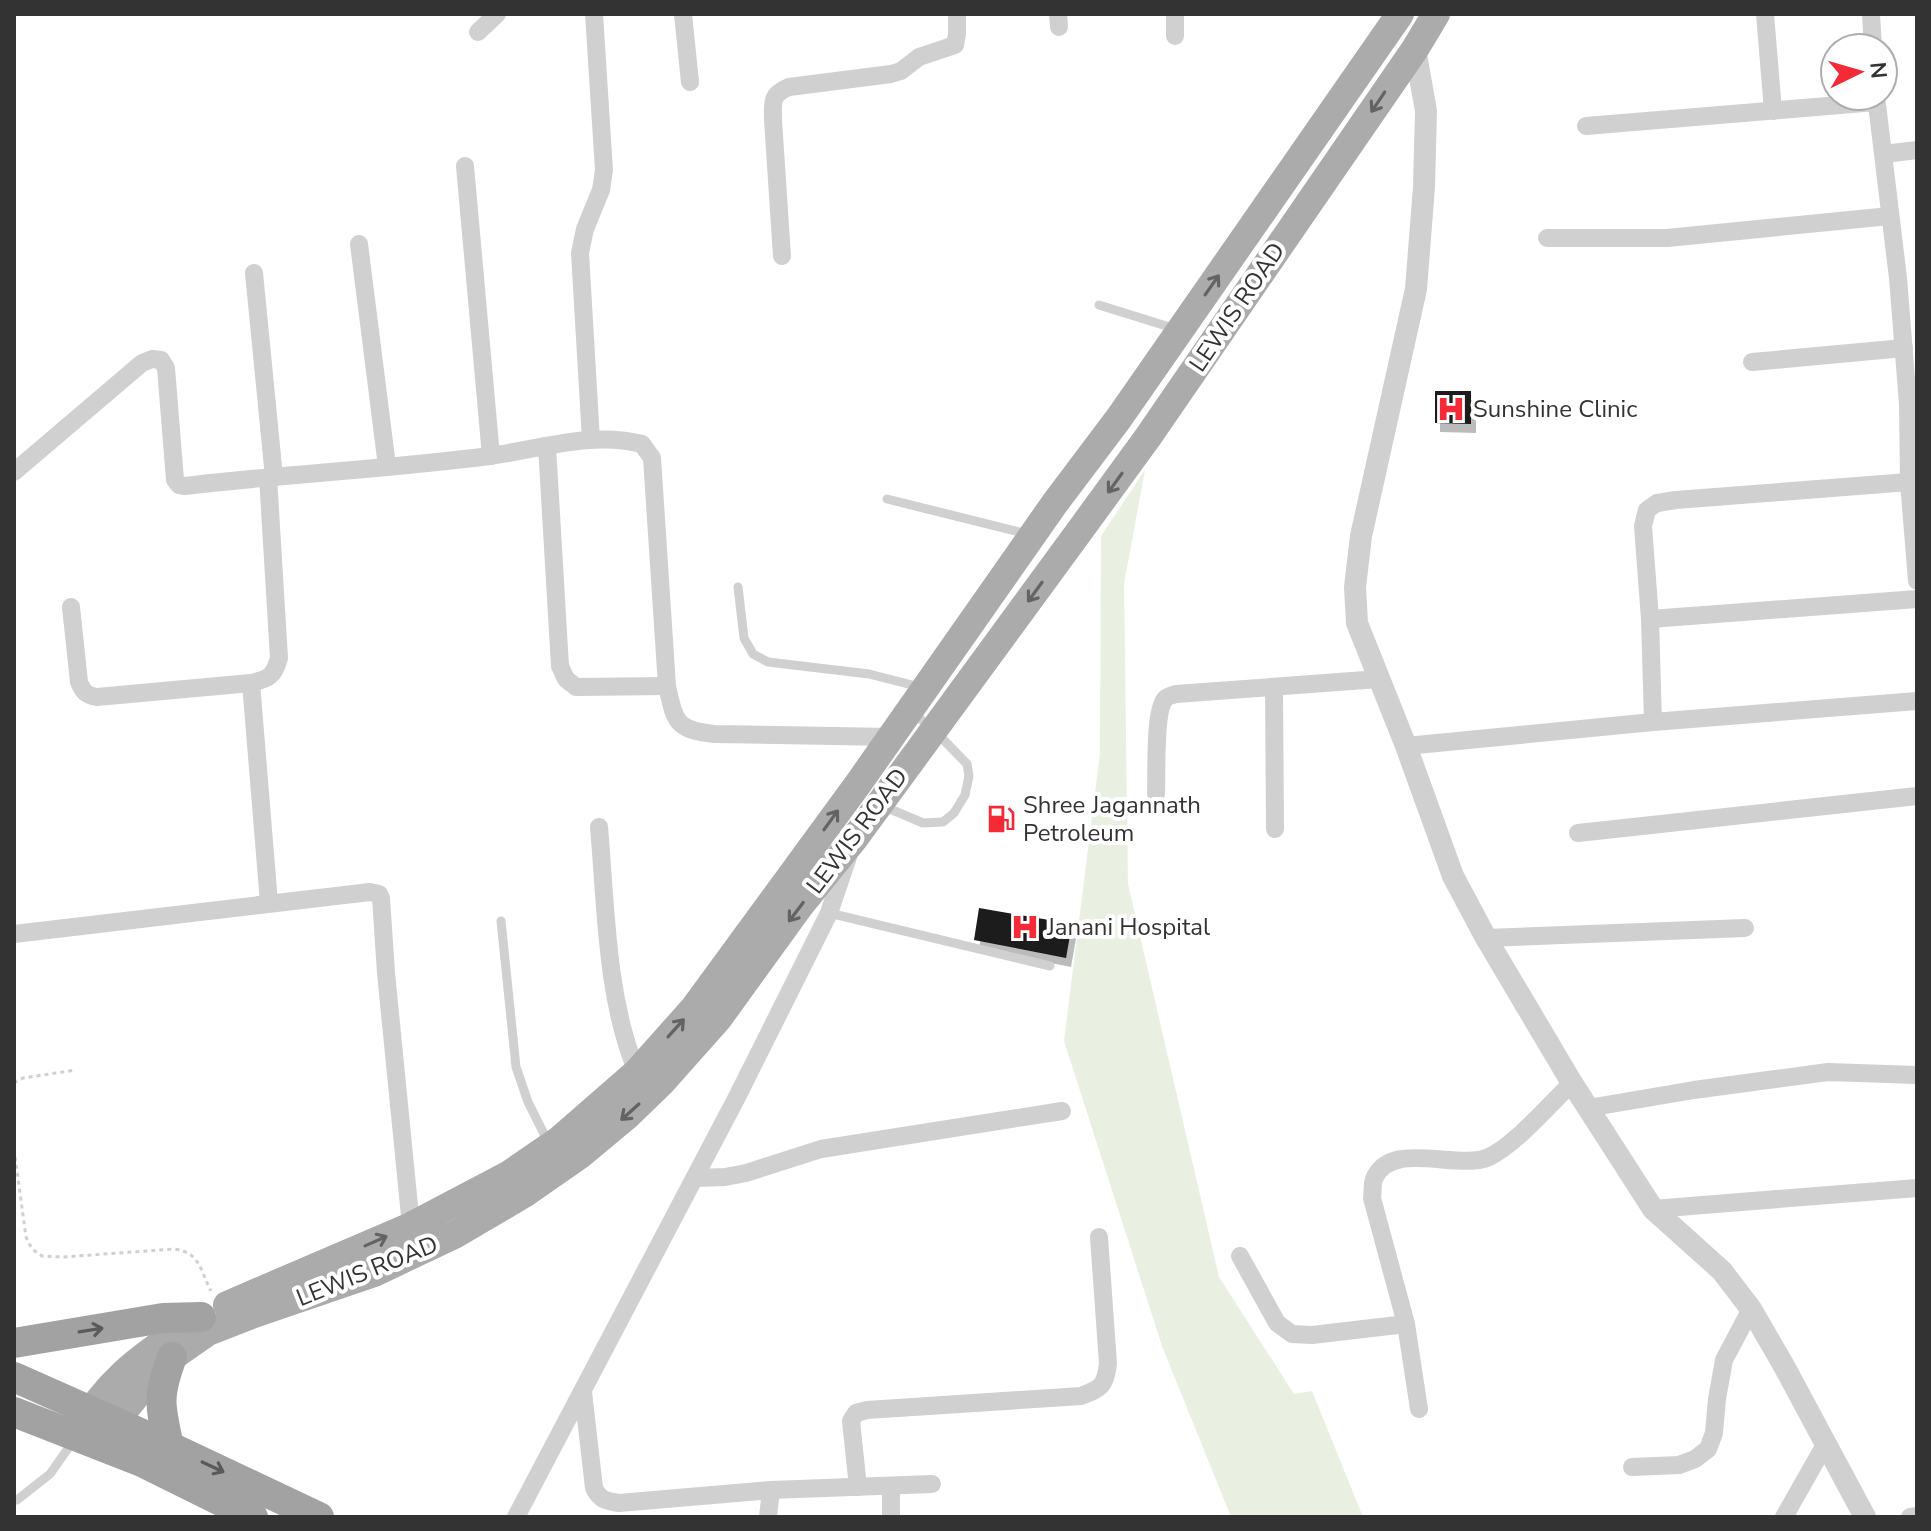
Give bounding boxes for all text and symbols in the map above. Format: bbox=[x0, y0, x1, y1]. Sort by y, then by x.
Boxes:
north arrow bbox=[1819, 32, 1899, 112]
text: N bbox=[1862, 61, 1894, 80]
one-way arrow bbox=[1370, 91, 1386, 113]
street label: LEWIS ROAD bbox=[1182, 236, 1292, 378]
one-way arrow bbox=[1204, 274, 1220, 296]
place label: Sunshine Clinic bbox=[1473, 393, 1637, 425]
hospital icon: Sunshine Clinic bbox=[1436, 394, 1466, 424]
one-way arrow bbox=[1106, 471, 1123, 493]
one-way arrow bbox=[1027, 580, 1043, 602]
street label: LEWIS ROAD bbox=[799, 762, 915, 900]
place label: Shree Jagannath Petroleum bbox=[1023, 789, 1201, 849]
fuel station icon: Shree Jagannath Petroleum bbox=[986, 804, 1016, 834]
one-way arrow bbox=[823, 810, 840, 831]
one-way arrow bbox=[787, 901, 804, 922]
place label: Janani Hospital bbox=[1046, 911, 1210, 943]
hospital icon: Janani Hospital bbox=[1010, 912, 1040, 942]
one-way arrow bbox=[666, 1019, 684, 1039]
one-way arrow bbox=[621, 1102, 641, 1120]
street label: LEWIS ROAD bbox=[292, 1228, 442, 1314]
one-way arrow bbox=[363, 1233, 388, 1248]
one-way arrow bbox=[78, 1322, 103, 1337]
one-way arrow bbox=[200, 1460, 224, 1475]

